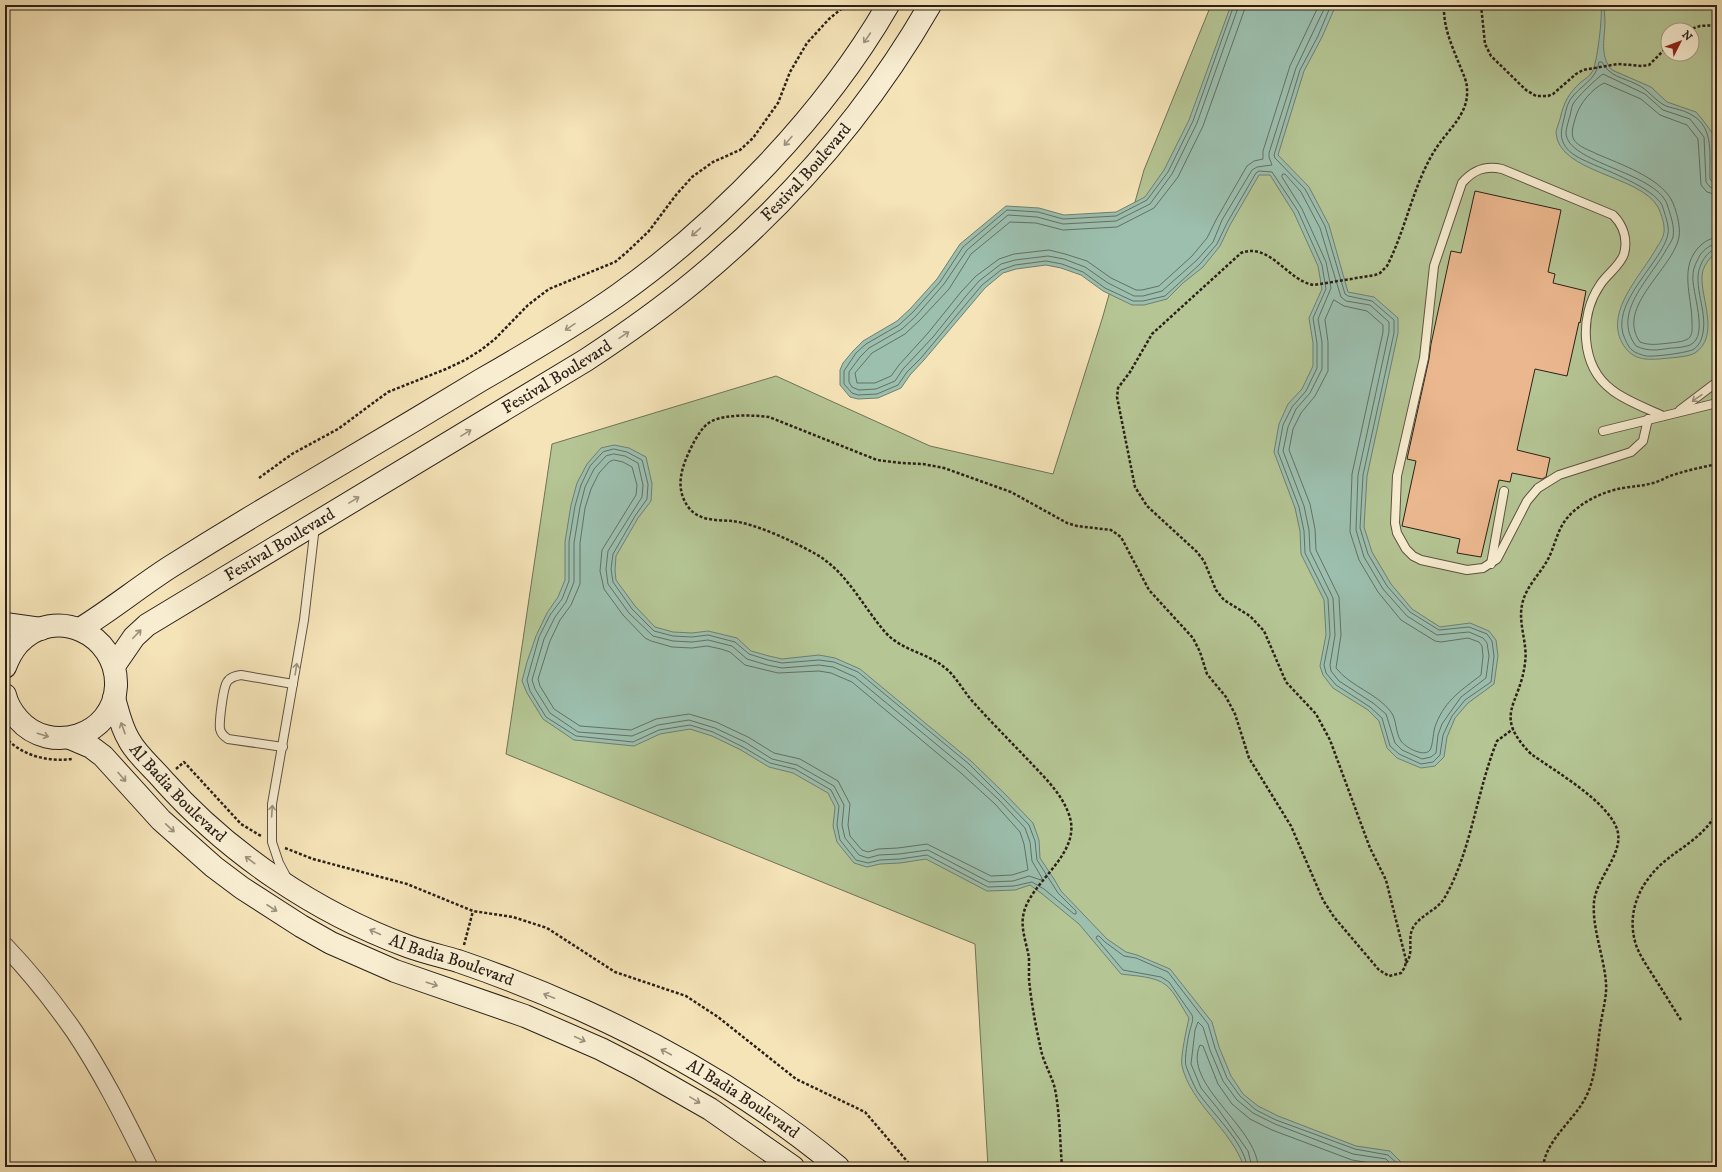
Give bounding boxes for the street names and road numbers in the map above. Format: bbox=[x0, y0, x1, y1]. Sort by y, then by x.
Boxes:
street label: Festival Boulevard bbox=[756, 118, 857, 226]
street label: Festival Boulevard bbox=[498, 335, 617, 419]
street label: Festival Boulevard bbox=[221, 503, 339, 587]
street label: Al Badia Boulevard bbox=[124, 739, 231, 848]
street label: Al Badia Boulevard bbox=[386, 929, 517, 992]
street label: Al Badia Boulevard bbox=[683, 1054, 804, 1144]

